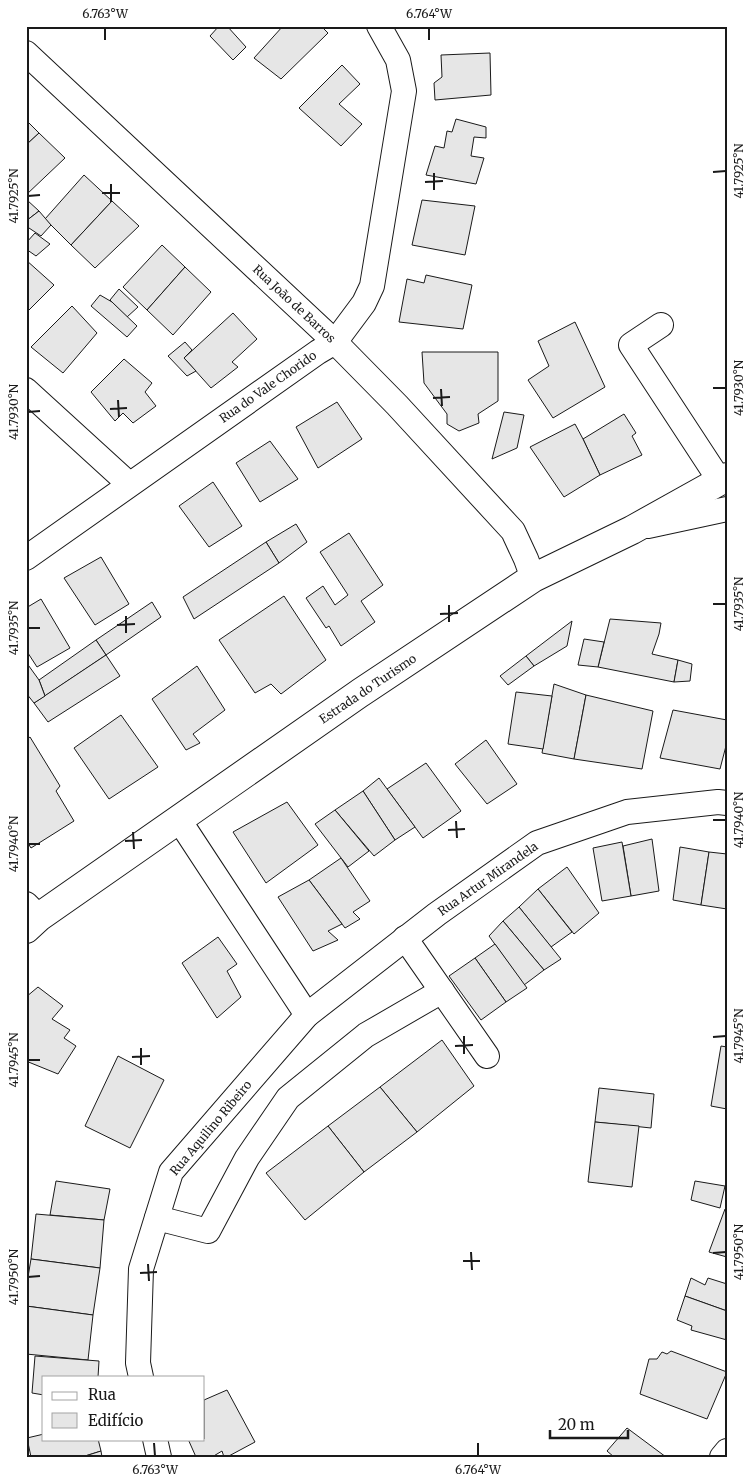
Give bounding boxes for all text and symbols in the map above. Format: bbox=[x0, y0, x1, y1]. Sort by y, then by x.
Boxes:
text: 6.763°W bbox=[82, 6, 129, 21]
text: 6.764°W bbox=[406, 6, 453, 21]
text: 41.7925°N bbox=[731, 143, 746, 199]
text: 41.7925°N bbox=[6, 168, 21, 224]
street label: Rua João de Barros bbox=[250, 262, 339, 346]
street label: Rua do Vale Chorido bbox=[216, 347, 319, 426]
text: 41.7930°N bbox=[731, 359, 746, 416]
text: 41.7930°N bbox=[6, 383, 21, 440]
text: 41.7935°N bbox=[731, 576, 746, 631]
text: 41.7935°N bbox=[6, 600, 21, 655]
street label: Estrada do Turismo bbox=[316, 651, 419, 727]
text: 41.7940°N bbox=[731, 791, 746, 848]
text: 41.7940°N bbox=[6, 815, 21, 872]
street label: Rua Artur Mirandela bbox=[435, 838, 541, 919]
text: 41.7945°N bbox=[731, 1008, 746, 1063]
text: 41.7945°N bbox=[6, 1032, 21, 1087]
street label: Rua Aquilino Ribeiro bbox=[167, 1077, 255, 1178]
text: 41.7950°N bbox=[731, 1223, 746, 1280]
text: 41.7950°N bbox=[6, 1248, 21, 1305]
legend bbox=[42, 1376, 205, 1440]
text: Rua bbox=[88, 1385, 116, 1404]
scale bar bbox=[550, 1408, 628, 1440]
text: Edifício bbox=[88, 1411, 144, 1430]
text: 20 m bbox=[558, 1415, 595, 1434]
text: 6.763°W bbox=[132, 1462, 179, 1477]
text: 6.764°W bbox=[455, 1462, 502, 1477]

